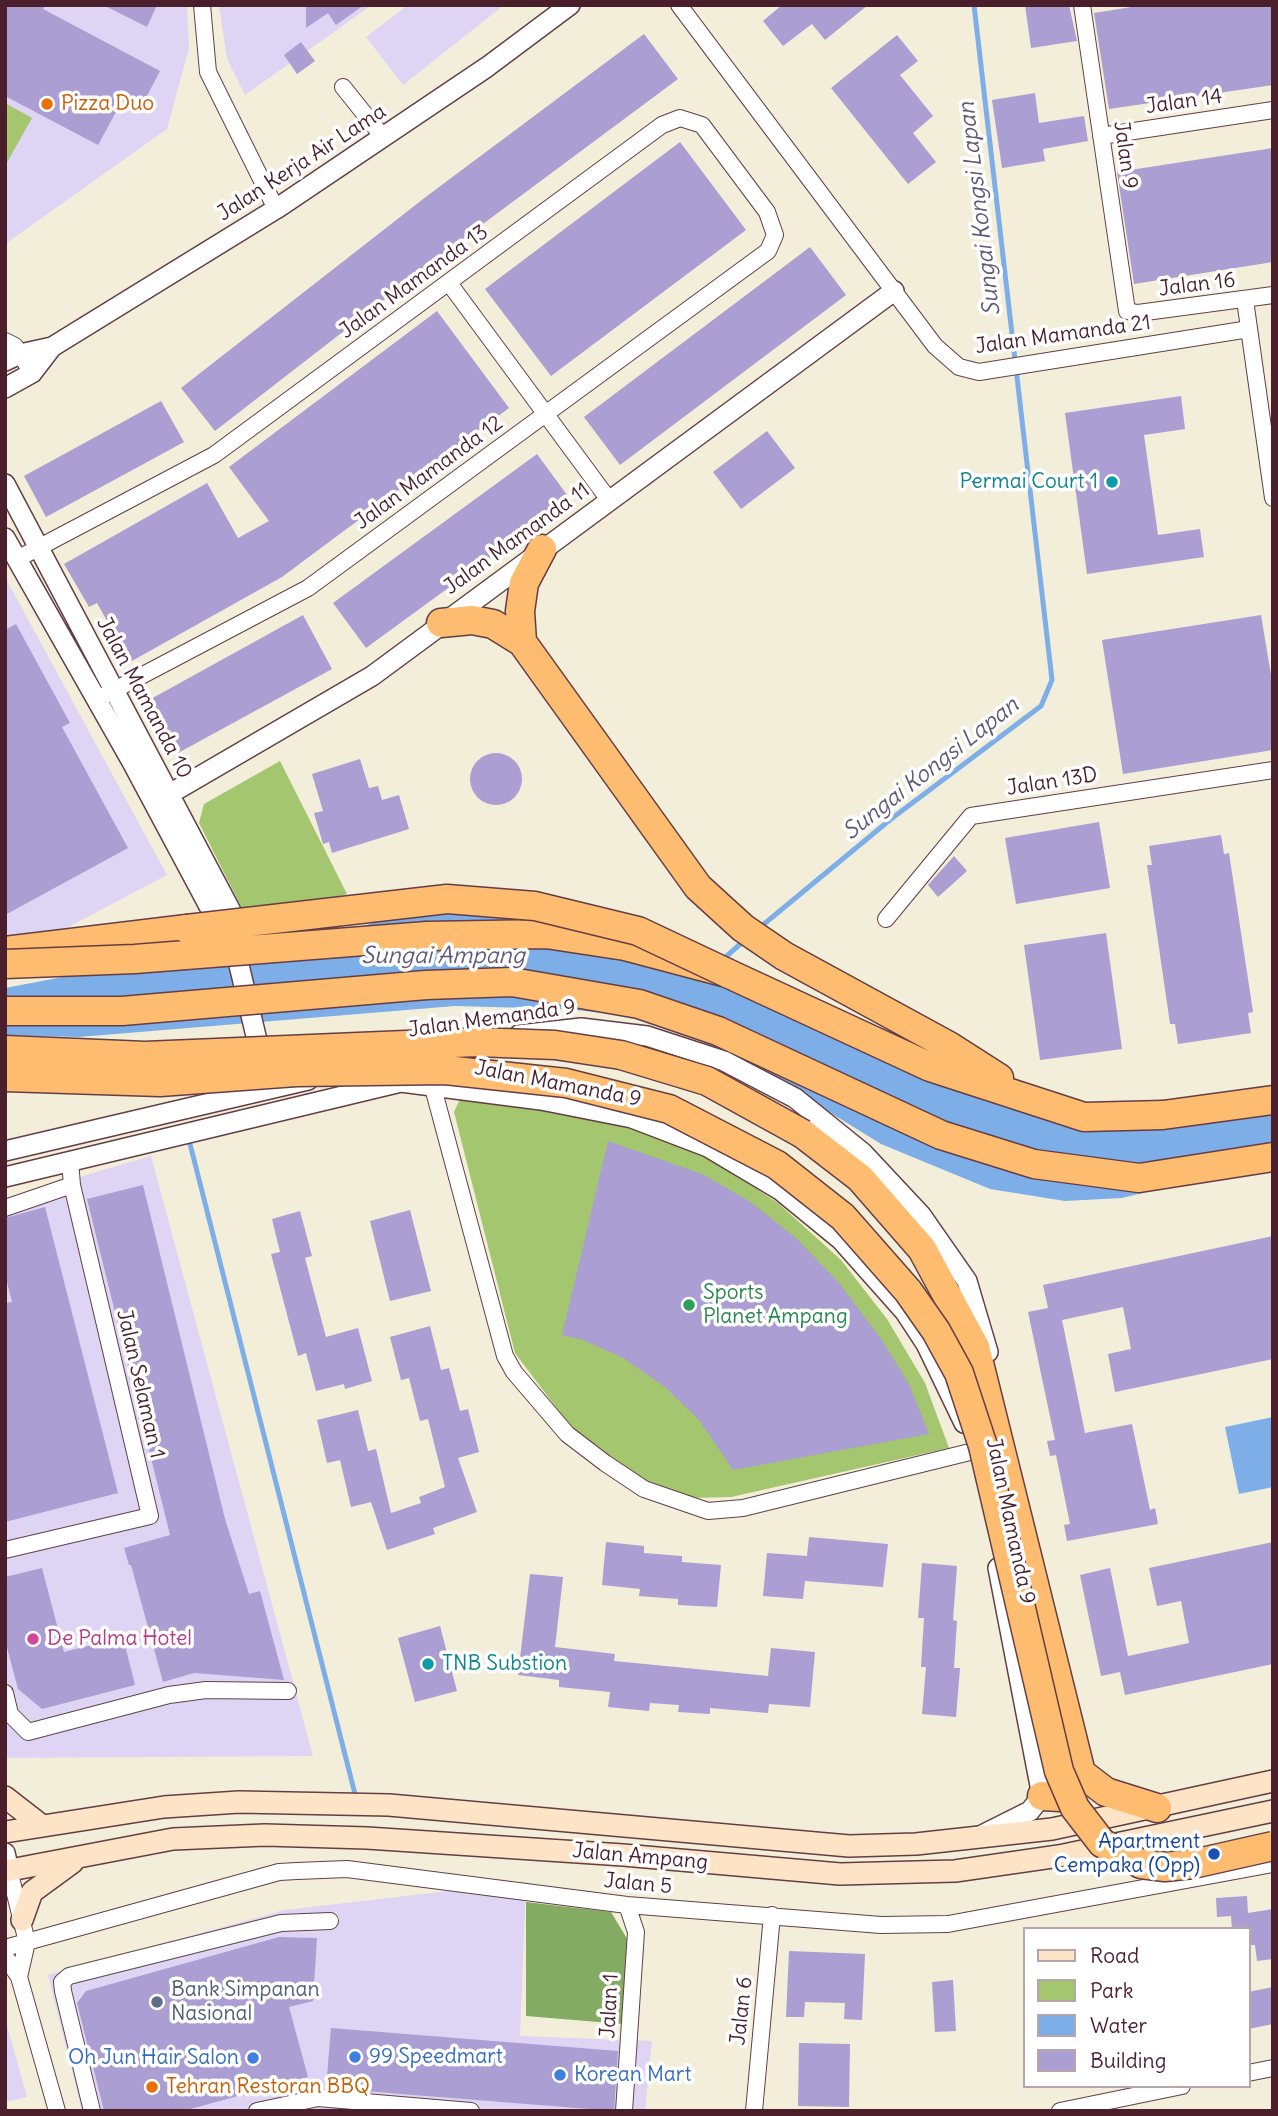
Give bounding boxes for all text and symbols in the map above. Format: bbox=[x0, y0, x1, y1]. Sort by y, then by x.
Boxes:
street label: Jalan 14 bbox=[1144, 84, 1224, 120]
place label: Pizza Duo bbox=[61, 91, 154, 117]
marker: Pizza Duo bbox=[39, 96, 55, 112]
street label: Jalan Kerja Air Lama bbox=[213, 99, 391, 227]
water label: Sungai Kongsi Lapan bbox=[953, 100, 1007, 318]
street label: Jalan 9 bbox=[1108, 119, 1142, 191]
street label: Jalan Mamanda 13 bbox=[335, 220, 493, 344]
street label: Jalan 16 bbox=[1157, 268, 1237, 302]
street label: Jalan Mamanda 21 bbox=[974, 310, 1152, 360]
street label: Jalan Mamanda 12 bbox=[350, 411, 508, 535]
place label: Permai Court 1 bbox=[960, 469, 1098, 495]
marker: Permai Court 1 bbox=[1104, 474, 1120, 490]
street label: Jalan Mamanda 11 bbox=[439, 478, 595, 600]
street label: Jalan Mamanda 10 bbox=[91, 613, 197, 783]
water label: Sungai Kongsi Lapan bbox=[838, 692, 1024, 846]
street label: Jalan 13D bbox=[1005, 762, 1099, 802]
water label: Sungai Ampang bbox=[361, 942, 525, 970]
street label: Jalan Memanda 9 bbox=[407, 995, 577, 1043]
street label: Jalan Mamanda 9 bbox=[472, 1055, 644, 1113]
place label: Sports Planet Ampang bbox=[703, 1280, 848, 1330]
marker: Sports Planet Ampang bbox=[681, 1297, 697, 1313]
street label: Jalan Selaman 1 bbox=[111, 1307, 169, 1461]
street label: Jalan Mamanda 9 bbox=[980, 1436, 1040, 1606]
place label: De Palma Hotel bbox=[47, 1626, 192, 1652]
marker: De Palma Hotel bbox=[25, 1631, 41, 1647]
place label: TNB Substion bbox=[442, 1651, 567, 1677]
marker: TNB Substion bbox=[420, 1656, 436, 1672]
place label: Apartment Cempaka (Opp) bbox=[1054, 1829, 1200, 1879]
street label: Jalan Ampang bbox=[571, 1839, 709, 1875]
marker: Apartment Cempaka (Opp) bbox=[1206, 1846, 1222, 1862]
street label: Jalan 5 bbox=[603, 1868, 673, 1900]
legend bbox=[1023, 1927, 1250, 2088]
text: Road bbox=[1090, 1942, 1139, 1969]
street label: Jalan 1 bbox=[596, 1973, 624, 2039]
street label: Jalan 6 bbox=[726, 1976, 758, 2046]
place label: Bank Simpanan Nasional bbox=[171, 1977, 320, 2027]
text: Park bbox=[1090, 1977, 1133, 2004]
marker: Bank Simpanan Nasional bbox=[149, 1994, 165, 2010]
text: Water bbox=[1090, 2012, 1147, 2039]
place label: 99 Speedmart bbox=[369, 2044, 503, 2070]
place label: Oh Jun Hair Salon bbox=[68, 2045, 239, 2071]
text: Building bbox=[1090, 2047, 1166, 2074]
marker: 99 Speedmart bbox=[347, 2049, 363, 2065]
marker: Oh Jun Hair Salon bbox=[245, 2050, 261, 2066]
place label: Korean Mart bbox=[574, 2062, 691, 2088]
marker: Korean Mart bbox=[552, 2067, 568, 2083]
place label: Tehran Restoran BBQ bbox=[166, 2074, 370, 2100]
marker: Tehran Restoran BBQ bbox=[144, 2079, 160, 2095]

